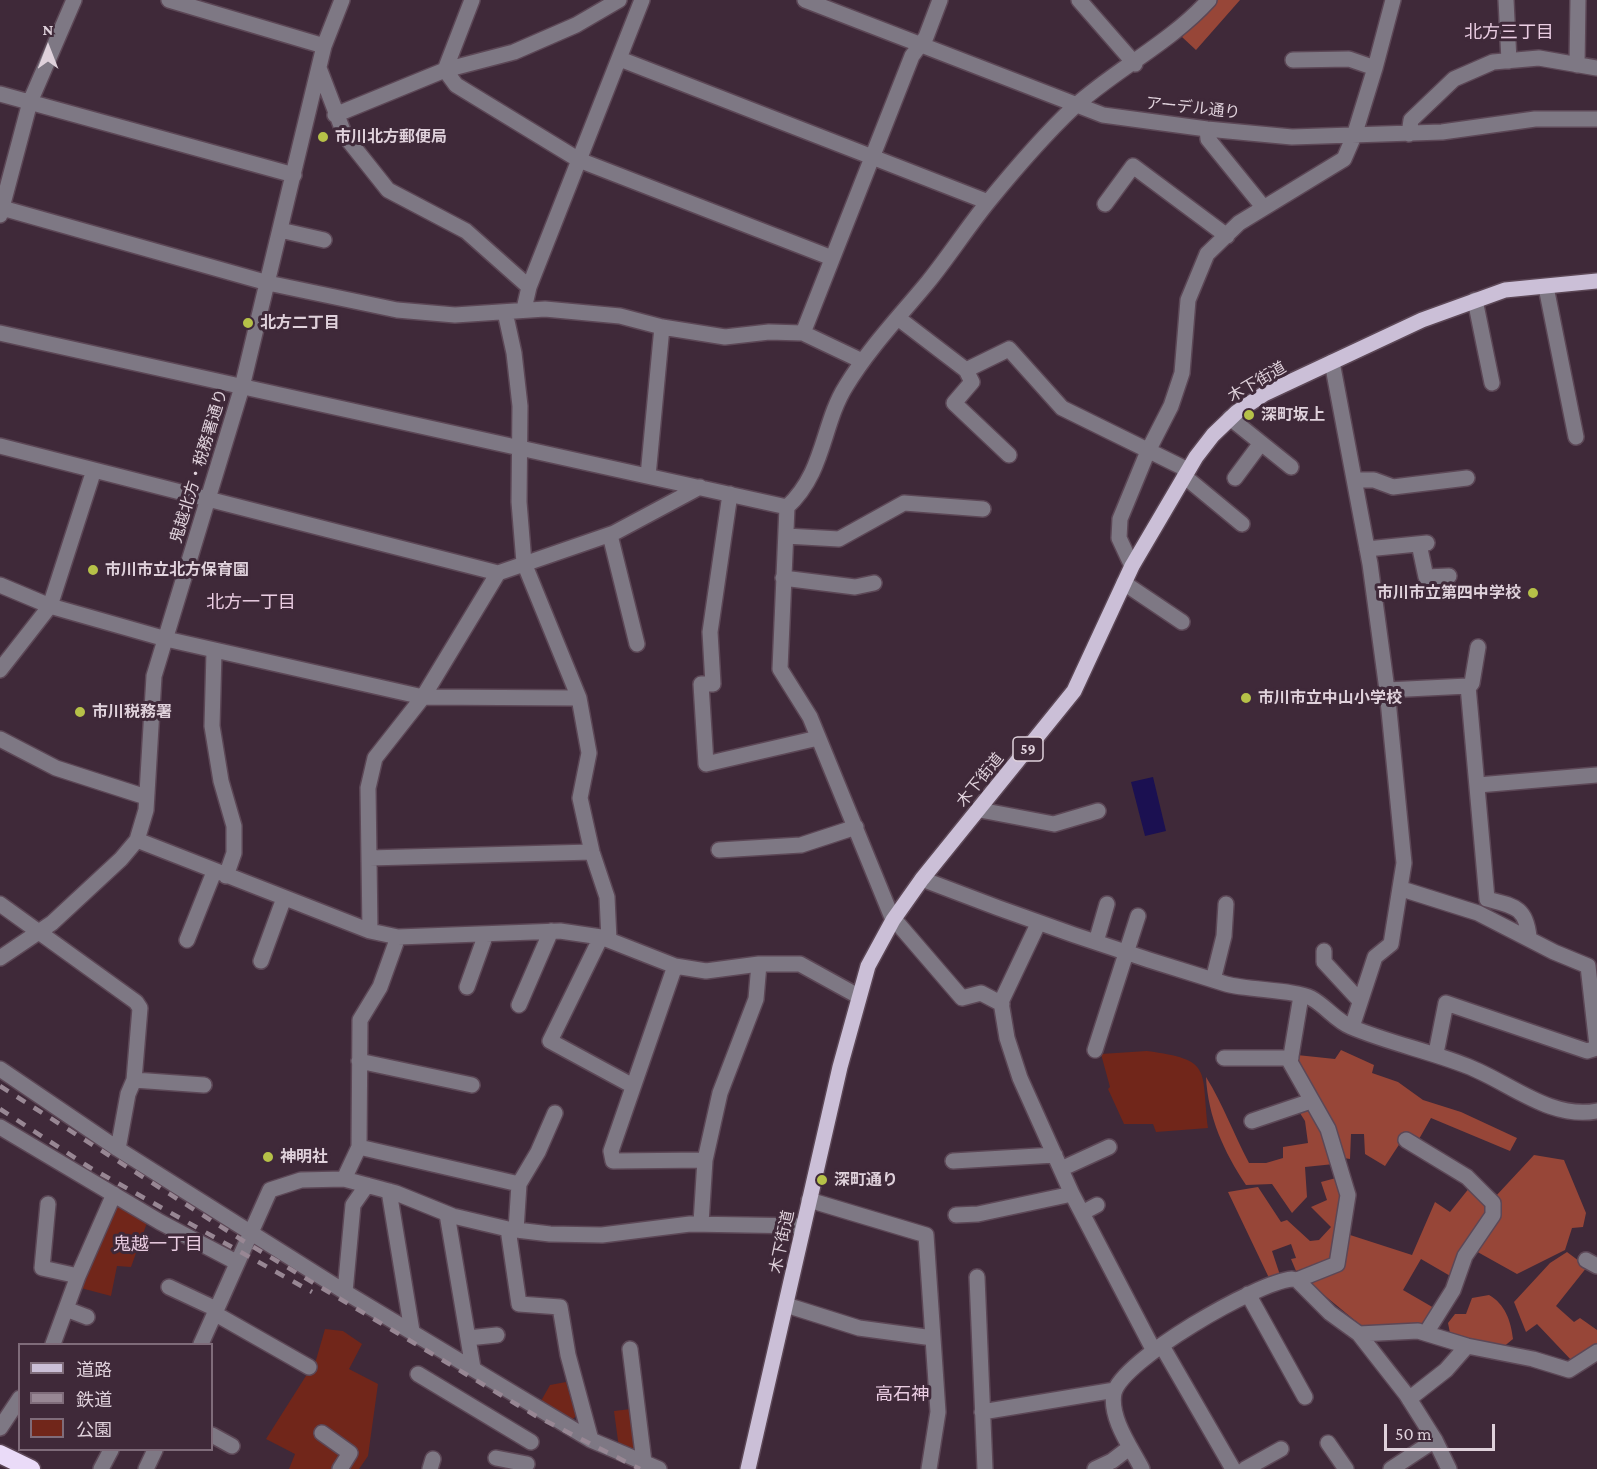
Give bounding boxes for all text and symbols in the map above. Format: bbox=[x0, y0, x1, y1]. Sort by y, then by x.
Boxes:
north arrow bbox=[18, 18, 78, 78]
text: N bbox=[43, 21, 53, 38]
district label: 北方三丁目 bbox=[1464, 21, 1554, 43]
street label: アーデル通り bbox=[1145, 93, 1241, 123]
place label: 市川北方郵便局 bbox=[335, 127, 447, 147]
marker: 市川北方郵便局 bbox=[316, 130, 330, 144]
place label: 北方二丁目 bbox=[260, 313, 340, 333]
marker: 北方二丁目 bbox=[241, 316, 255, 330]
street label: 木下街道 bbox=[1224, 358, 1290, 406]
street label: 鬼越北方・税務署通り bbox=[166, 387, 232, 545]
place label: 深町坂上 bbox=[1261, 405, 1325, 425]
marker: 深町坂上 bbox=[1242, 408, 1256, 422]
place label: 市川市立北方保育園 bbox=[105, 560, 249, 580]
marker: 市川市立北方保育園 bbox=[86, 563, 100, 577]
place label: 市川市立第四中学校 bbox=[1377, 583, 1521, 603]
marker: 市川市立第四中学校 bbox=[1526, 586, 1540, 600]
district label: 北方一丁目 bbox=[206, 591, 296, 613]
place label: 市川市立中山小学校 bbox=[1258, 688, 1402, 708]
marker: 市川市立中山小学校 bbox=[1239, 691, 1253, 705]
place label: 市川税務署 bbox=[92, 702, 172, 722]
marker: 市川税務署 bbox=[73, 705, 87, 719]
road number: 59 bbox=[1013, 737, 1043, 761]
street label: 木下街道 bbox=[952, 749, 1008, 811]
place label: 神明社 bbox=[280, 1147, 328, 1167]
marker: 神明社 bbox=[261, 1150, 275, 1164]
place label: 深町通り bbox=[834, 1170, 898, 1190]
marker: 深町通り bbox=[815, 1173, 829, 1187]
street label: 木下街道 bbox=[766, 1209, 798, 1275]
district label: 鬼越一丁目 bbox=[113, 1233, 203, 1255]
legend bbox=[18, 1343, 213, 1451]
text: 道路 bbox=[76, 1360, 112, 1380]
district label: 高石神 bbox=[875, 1383, 929, 1405]
text: 鉄道 bbox=[76, 1390, 112, 1410]
scale bar bbox=[1387, 1412, 1498, 1450]
text: 公園 bbox=[76, 1420, 112, 1440]
text: 50 m bbox=[1395, 1424, 1432, 1444]

